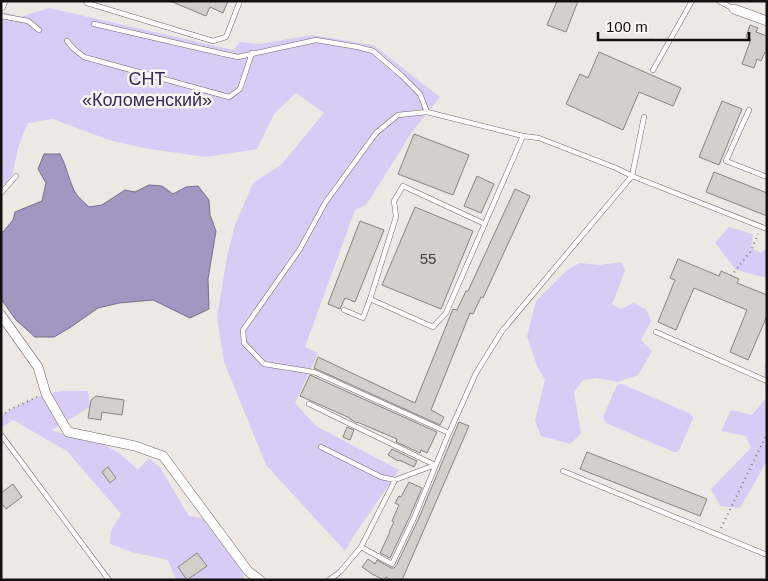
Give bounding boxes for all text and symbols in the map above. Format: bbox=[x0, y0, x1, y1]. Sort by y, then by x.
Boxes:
scale bar bbox=[598, 10, 749, 42]
text: 100 m bbox=[606, 18, 648, 35]
park label: СНТ «Коломенский» bbox=[82, 69, 212, 110]
house number: 55 bbox=[420, 250, 436, 267]

